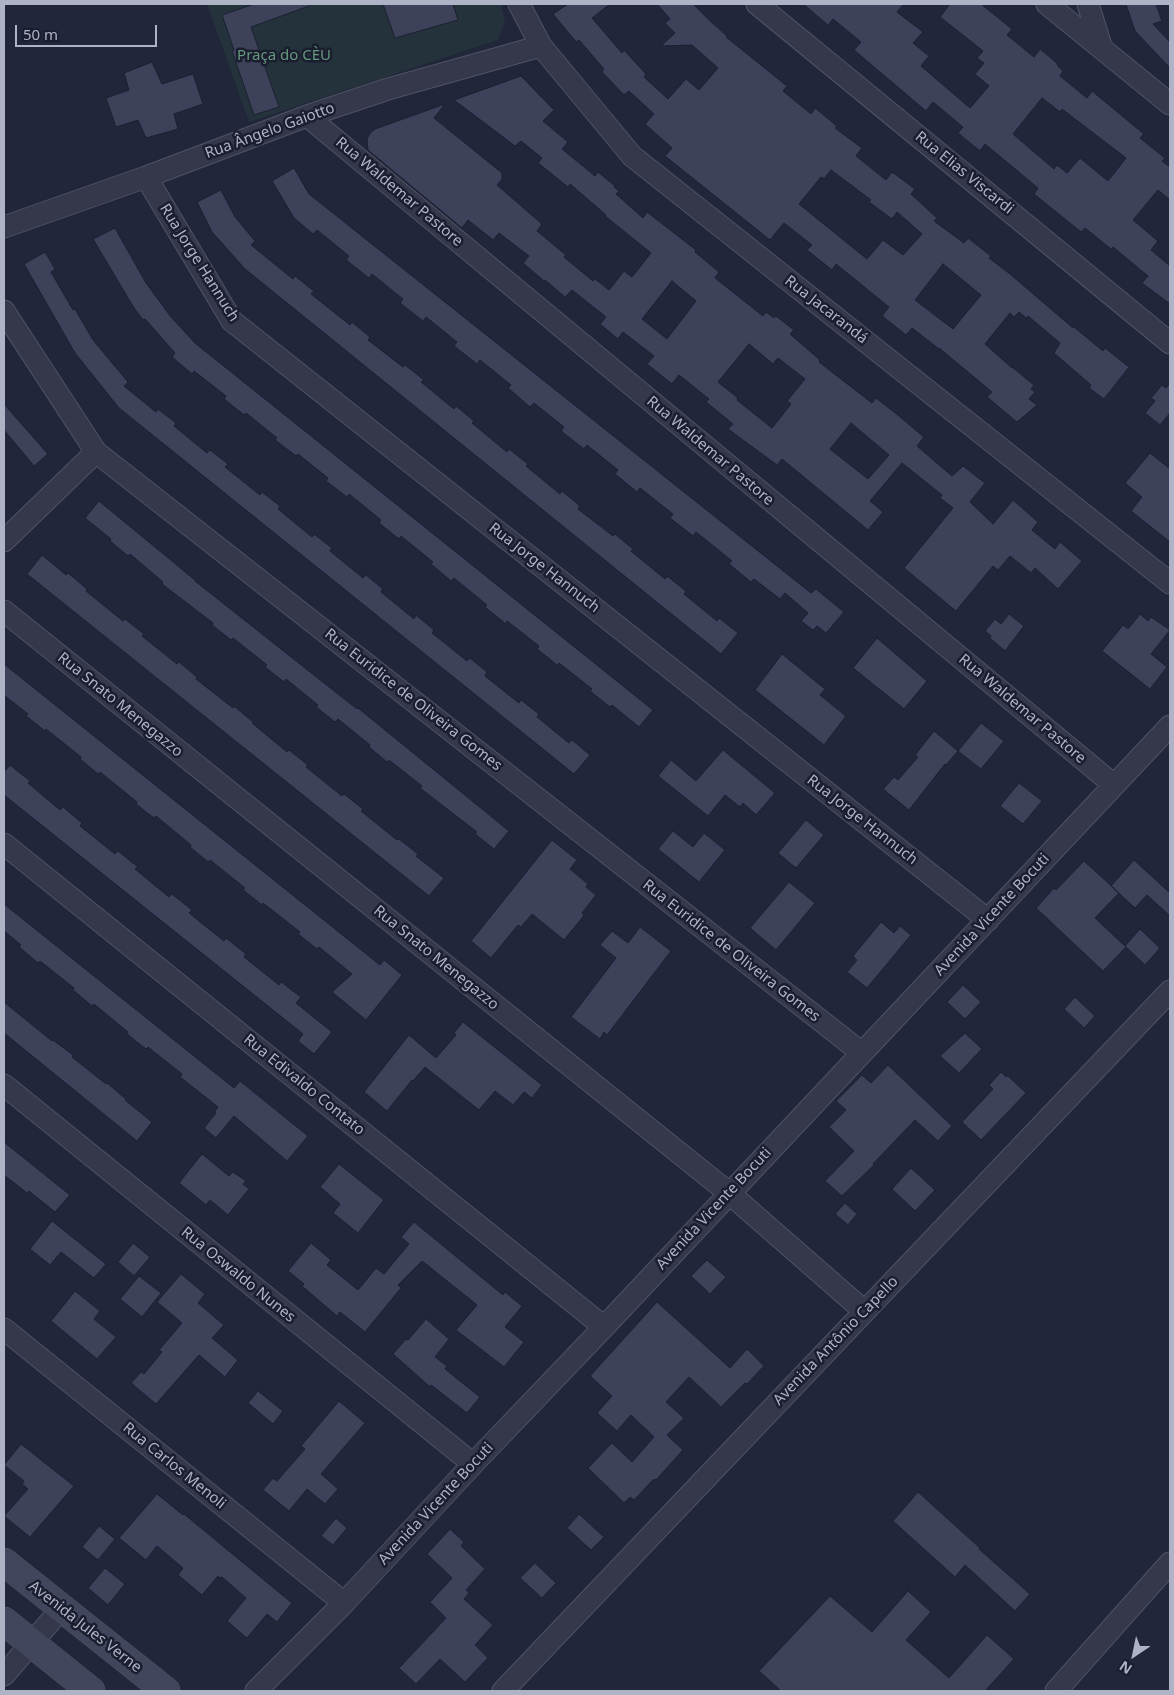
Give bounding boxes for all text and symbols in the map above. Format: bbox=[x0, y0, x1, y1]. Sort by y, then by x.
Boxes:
scale bar bbox=[18, 15, 160, 47]
text: 50 m bbox=[23, 24, 58, 44]
park label: Praça do CÈU bbox=[237, 47, 331, 65]
street label: Rua Ângelo Gaiotto bbox=[203, 99, 337, 163]
street label: Rua Elias Viscardi bbox=[911, 128, 1017, 218]
street label: Rua Waldemar Pastore bbox=[332, 133, 466, 251]
street label: Rua Jorge Hannuch bbox=[155, 201, 243, 325]
street label: Rua Jacarandá bbox=[781, 272, 871, 348]
street label: Rua Waldemar Pastore bbox=[643, 392, 777, 510]
street label: Rua Jorge Hannuch bbox=[485, 519, 603, 617]
street label: Rua Euridice de Oliveira Gomes bbox=[321, 625, 505, 775]
street label: Rua Snato Menegazzo bbox=[54, 649, 186, 761]
street label: Rua Waldemar Pastore bbox=[955, 650, 1089, 768]
street label: Rua Jorge Hannuch bbox=[803, 771, 921, 869]
street label: Avenida Vicente Bocuti bbox=[931, 850, 1053, 980]
street label: Rua Euridice de Oliveira Gomes bbox=[639, 876, 823, 1026]
street label: Rua Snato Menegazzo bbox=[370, 902, 502, 1014]
street label: Rua Edivaldo Contato bbox=[240, 1031, 368, 1139]
street label: Avenida Vicente Bocuti bbox=[653, 1144, 775, 1274]
street label: Rua Oswaldo Nunes bbox=[177, 1223, 299, 1327]
street label: Avenida Antônio Capello bbox=[770, 1273, 902, 1409]
street label: Rua Carlos Menoli bbox=[119, 1419, 229, 1513]
street label: Avenida Vicente Bocuti bbox=[375, 1439, 497, 1569]
street label: Avenida Jules Verne bbox=[25, 1577, 145, 1677]
north arrow bbox=[1109, 1630, 1159, 1680]
text: N bbox=[1115, 1657, 1135, 1679]

